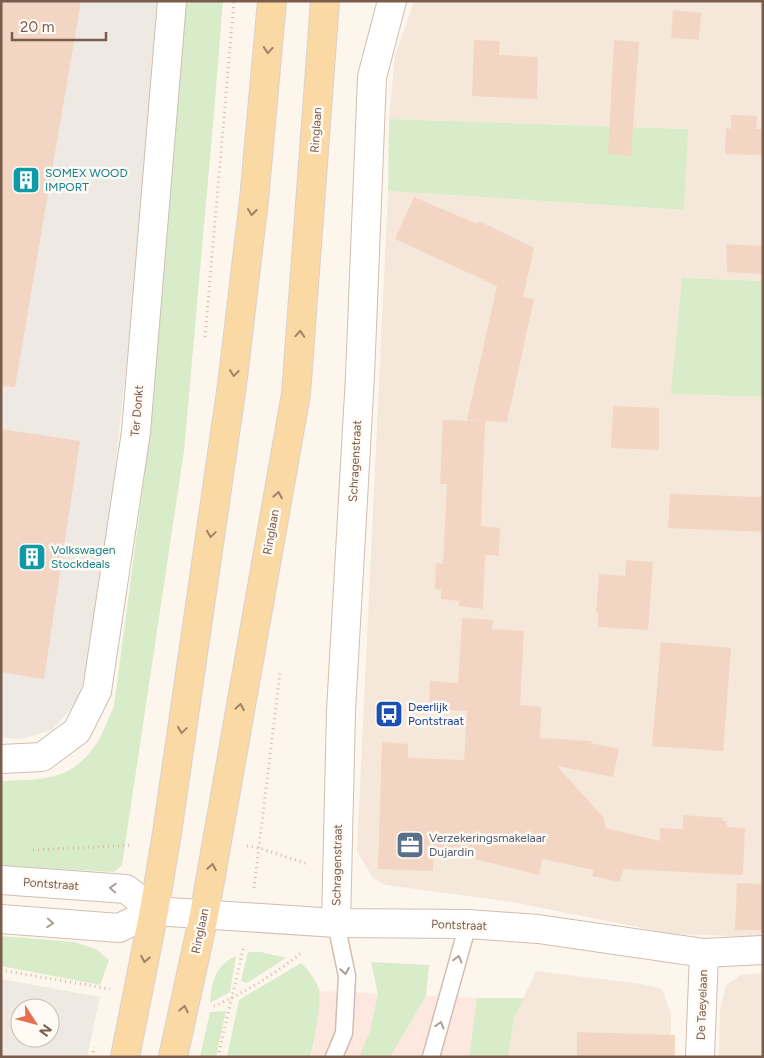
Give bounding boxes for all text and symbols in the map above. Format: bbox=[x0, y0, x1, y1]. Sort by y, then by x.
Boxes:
scale bar bbox=[12, 10, 106, 42]
text: 20 m bbox=[20, 18, 54, 36]
one-way arrow bbox=[262, 46, 273, 54]
street label: Ringlaan bbox=[307, 106, 325, 153]
building icon: SOMEX WOOD IMPORT bbox=[11, 165, 41, 195]
place label: SOMEX WOOD IMPORT bbox=[45, 166, 128, 194]
one-way arrow bbox=[247, 208, 258, 216]
one-way arrow bbox=[295, 330, 306, 338]
one-way arrow bbox=[229, 369, 240, 377]
street label: Ter Donkt bbox=[128, 384, 146, 437]
street label: Schragenstraat bbox=[346, 419, 364, 502]
one-way arrow bbox=[272, 490, 282, 499]
street label: Ringlaan bbox=[260, 508, 282, 556]
one-way arrow bbox=[206, 530, 217, 538]
building icon: Volkswagen Stockdeals bbox=[17, 542, 47, 572]
place label: Volkswagen Stockdeals bbox=[51, 543, 116, 571]
bus stop icon: Deerlijk Pontstraat bbox=[374, 699, 404, 729]
place label: Deerlijk Pontstraat bbox=[408, 700, 464, 728]
one-way arrow bbox=[235, 702, 245, 711]
one-way arrow bbox=[178, 725, 188, 734]
street label: Schragenstraat bbox=[329, 823, 345, 906]
office icon: Verzekeringsmakelaar Dujardin bbox=[395, 830, 425, 860]
place label: Verzekeringsmakelaar Dujardin bbox=[429, 831, 546, 859]
one-way arrow bbox=[207, 862, 217, 871]
street label: Pontstraat bbox=[23, 875, 80, 893]
one-way arrow bbox=[108, 883, 116, 894]
street label: Ringlaan bbox=[188, 907, 212, 955]
one-way arrow bbox=[46, 917, 54, 928]
street label: Pontstraat bbox=[431, 917, 488, 933]
one-way arrow bbox=[140, 954, 150, 963]
one-way arrow bbox=[452, 954, 463, 963]
one-way arrow bbox=[339, 967, 350, 975]
street label: De Taeyelaan bbox=[694, 969, 710, 1040]
north arrow bbox=[10, 998, 60, 1048]
one-way arrow bbox=[178, 1005, 188, 1014]
text: N bbox=[35, 1021, 55, 1040]
one-way arrow bbox=[434, 1021, 445, 1030]

